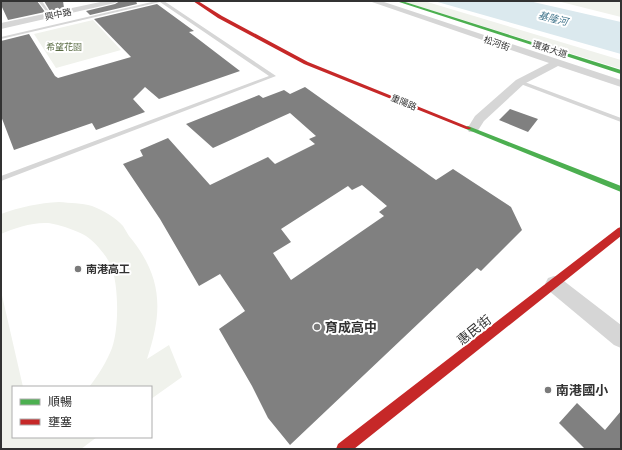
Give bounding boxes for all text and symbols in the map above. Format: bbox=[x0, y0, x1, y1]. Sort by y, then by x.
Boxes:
street label: 興中路 bbox=[44, 6, 72, 22]
water label: 基隆河 bbox=[537, 9, 571, 28]
street label: 松河街 bbox=[482, 33, 512, 53]
street label: 環東大道 bbox=[531, 38, 569, 60]
park label: 希望花園 bbox=[46, 41, 82, 52]
street label: 重陽路 bbox=[389, 92, 419, 112]
place label: 南港高工 bbox=[86, 263, 130, 275]
marker: 南港高工 bbox=[73, 264, 83, 274]
street label: 惠民街 bbox=[454, 312, 494, 348]
place label: 育成高中 bbox=[325, 320, 377, 335]
marker: 育成高中 bbox=[312, 322, 322, 332]
place label: 南港國小 bbox=[556, 383, 609, 398]
marker: 南港國小 bbox=[543, 385, 553, 395]
legend bbox=[12, 386, 152, 438]
text: 順暢 bbox=[48, 395, 72, 409]
text: 壅塞 bbox=[48, 415, 72, 429]

